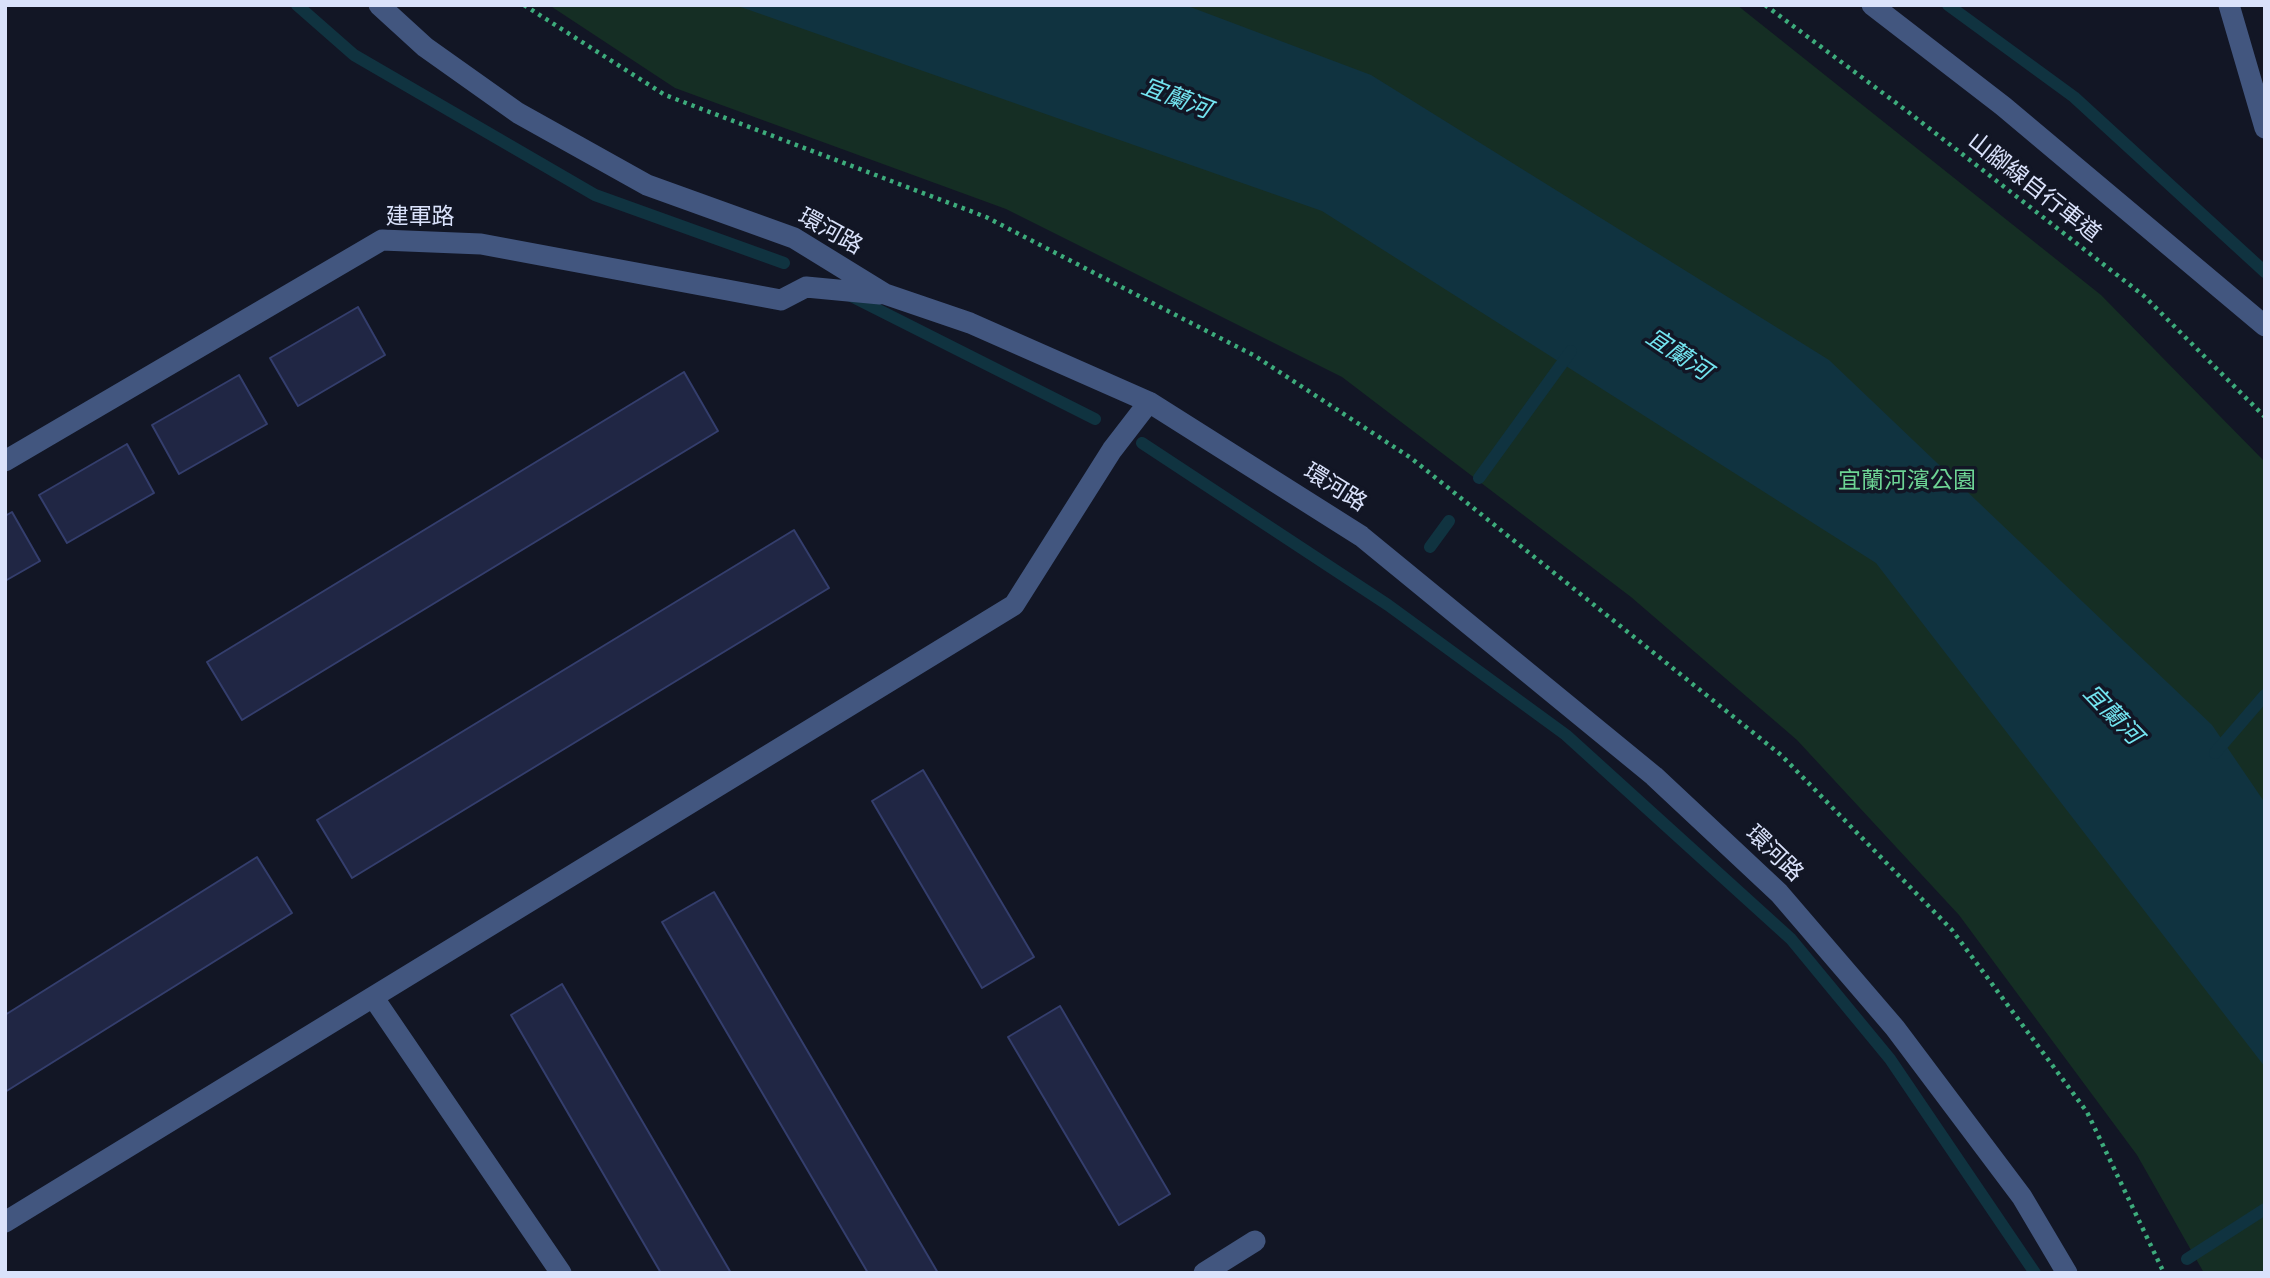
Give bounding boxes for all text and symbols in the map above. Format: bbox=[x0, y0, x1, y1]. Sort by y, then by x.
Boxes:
water label: 宜蘭河 bbox=[1137, 73, 1215, 125]
street label: 山腳線自行車道 bbox=[1962, 128, 2106, 248]
street label: 環河路 bbox=[793, 203, 867, 261]
street label: 建軍路 bbox=[386, 204, 454, 232]
water label: 宜蘭河 bbox=[1640, 323, 1716, 387]
street label: 環河路 bbox=[1298, 458, 1372, 518]
park label: 宜蘭河濱公園 bbox=[1838, 468, 1976, 496]
water label: 宜蘭河 bbox=[2077, 679, 2147, 751]
street label: 環河路 bbox=[1740, 820, 1808, 888]

